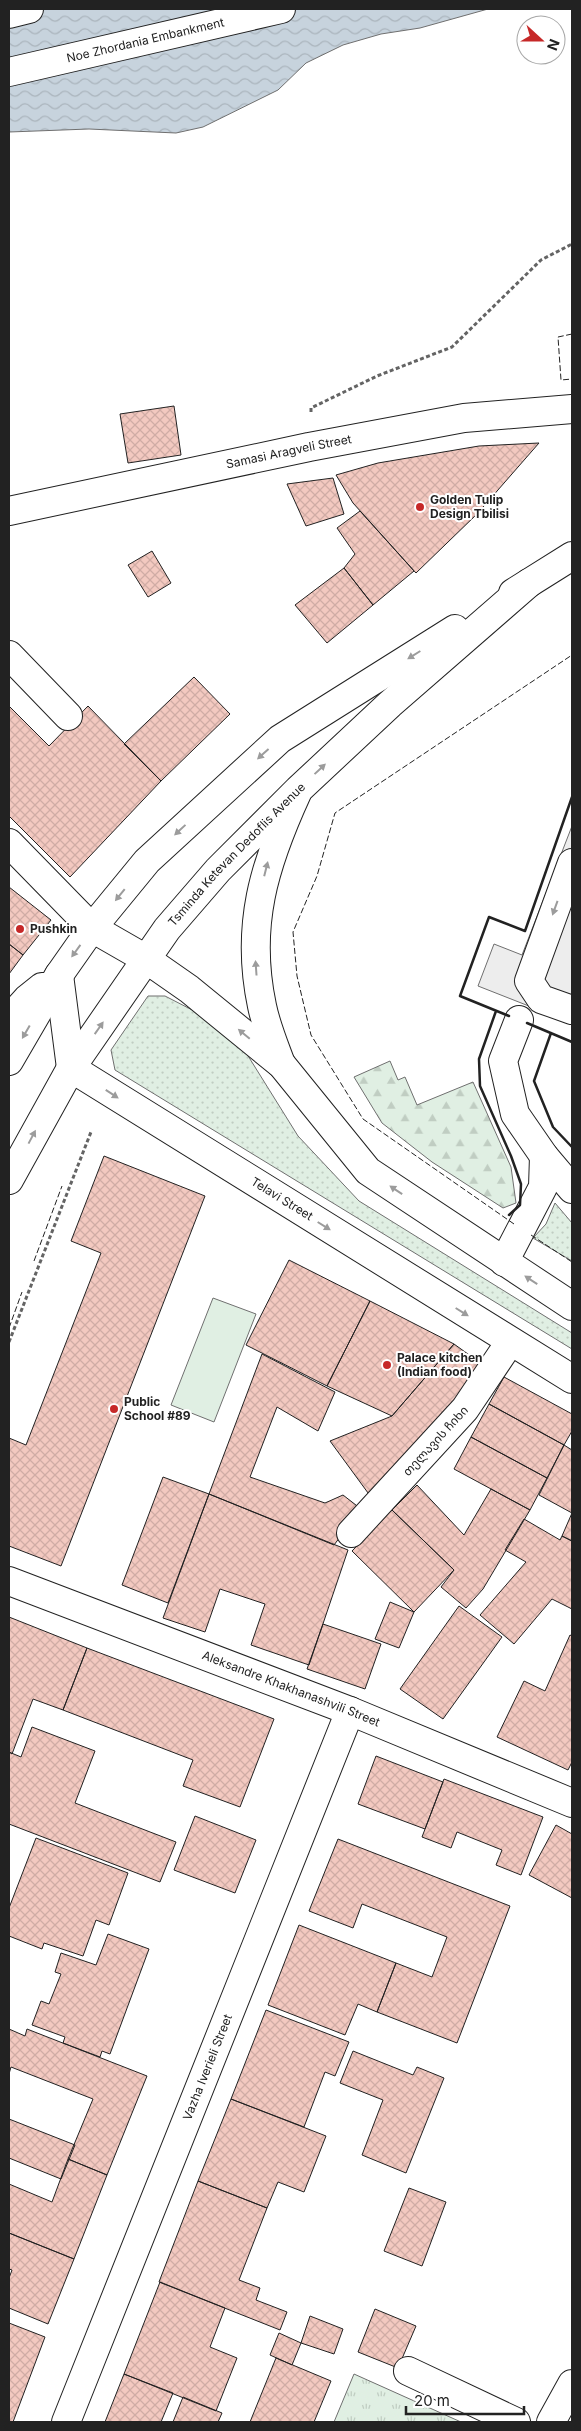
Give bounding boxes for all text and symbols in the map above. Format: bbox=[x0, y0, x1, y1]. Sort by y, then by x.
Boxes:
street label: Noe Zhordania Embankment bbox=[65, 14, 226, 65]
north arrow bbox=[516, 15, 566, 65]
text: N bbox=[544, 37, 563, 53]
street label: Samasi Aragveli Street bbox=[225, 431, 353, 472]
place label: Golden Tulip Design Tbilisi bbox=[430, 492, 509, 521]
marker: Golden Tulip Design Tbilisi bbox=[414, 501, 426, 513]
one-way arrow bbox=[407, 651, 420, 660]
one-way arrow bbox=[258, 748, 270, 760]
one-way arrow bbox=[314, 763, 326, 775]
street label: Tsminda Ketevan Dedoflis Avenue bbox=[165, 779, 308, 929]
one-way arrow bbox=[174, 824, 186, 836]
one-way arrow bbox=[262, 862, 270, 877]
one-way arrow bbox=[114, 888, 125, 901]
one-way arrow bbox=[551, 901, 559, 916]
place label: Pushkin bbox=[30, 921, 77, 936]
marker: Pushkin bbox=[14, 923, 26, 935]
one-way arrow bbox=[71, 945, 81, 958]
one-way arrow bbox=[252, 960, 260, 976]
one-way arrow bbox=[94, 1021, 104, 1034]
one-way arrow bbox=[21, 1025, 30, 1038]
one-way arrow bbox=[238, 1029, 251, 1040]
one-way arrow bbox=[105, 1089, 119, 1099]
one-way arrow bbox=[27, 1130, 36, 1143]
street label: Telavi Street bbox=[248, 1174, 316, 1223]
one-way arrow bbox=[389, 1185, 402, 1195]
one-way arrow bbox=[318, 1222, 331, 1231]
one-way arrow bbox=[525, 1275, 538, 1284]
one-way arrow bbox=[456, 1307, 469, 1316]
place label: Palace kitchen (Indian food) bbox=[397, 1350, 483, 1379]
marker: Palace kitchen (Indian food) bbox=[381, 1359, 393, 1371]
place label: Public School #89 bbox=[124, 1394, 191, 1423]
marker: Public School #89 bbox=[108, 1403, 120, 1415]
street label: თელავის ჩიხი bbox=[399, 1403, 471, 1479]
street label: Aleksandre Khakhanashvili Street bbox=[200, 1647, 382, 1730]
street label: Vazha Iverieli Street bbox=[179, 2012, 235, 2122]
scale bar bbox=[406, 2384, 524, 2416]
text: 20 m bbox=[414, 2391, 450, 2410]

